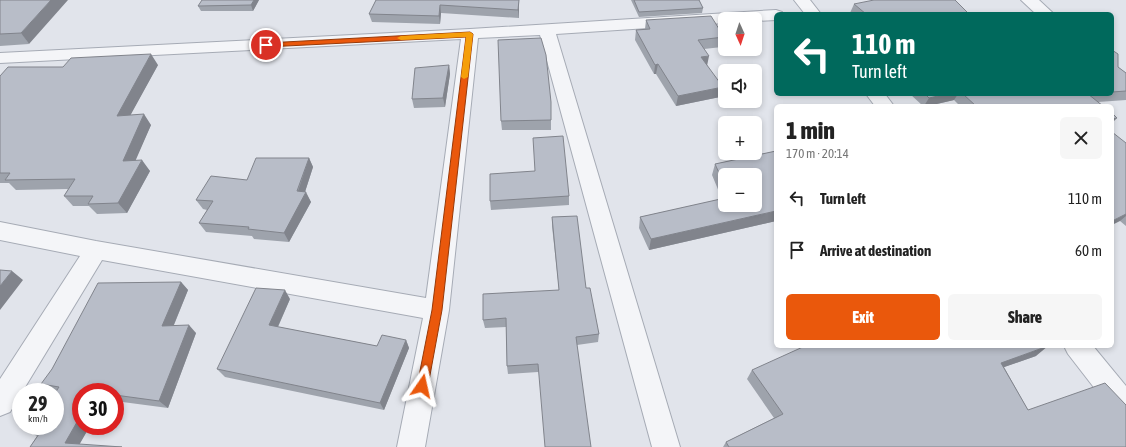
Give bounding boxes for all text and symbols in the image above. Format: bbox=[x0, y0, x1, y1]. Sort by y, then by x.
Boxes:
north arrow bbox=[718, 12, 762, 56]
map controls bbox=[718, 12, 762, 212]
pin bbox=[249, 28, 283, 62]
icon: left bbox=[786, 28, 838, 80]
text: 110 m bbox=[852, 28, 915, 60]
icon: arrive bbox=[255, 34, 277, 56]
text: Turn left bbox=[852, 61, 907, 82]
button: sound bbox=[718, 64, 762, 108]
button: + bbox=[718, 116, 762, 160]
text: 1 min bbox=[786, 117, 835, 144]
button: close bbox=[1060, 117, 1102, 159]
text: 170 m · 20:14 bbox=[786, 146, 849, 161]
button: − bbox=[718, 168, 762, 212]
icon: left bbox=[786, 187, 808, 209]
text: Turn left bbox=[820, 190, 866, 207]
text: 110 m bbox=[1068, 190, 1102, 207]
icon: arrive bbox=[786, 239, 808, 261]
text: Arrive at destination bbox=[820, 242, 931, 259]
text: 60 m bbox=[1075, 242, 1102, 259]
button: Exit bbox=[786, 294, 940, 340]
button: Share bbox=[948, 294, 1102, 340]
position arrow bbox=[401, 365, 443, 407]
speed limit sign: 30 bbox=[72, 383, 124, 435]
text: 29 bbox=[29, 392, 47, 415]
text: km/h bbox=[28, 413, 48, 424]

